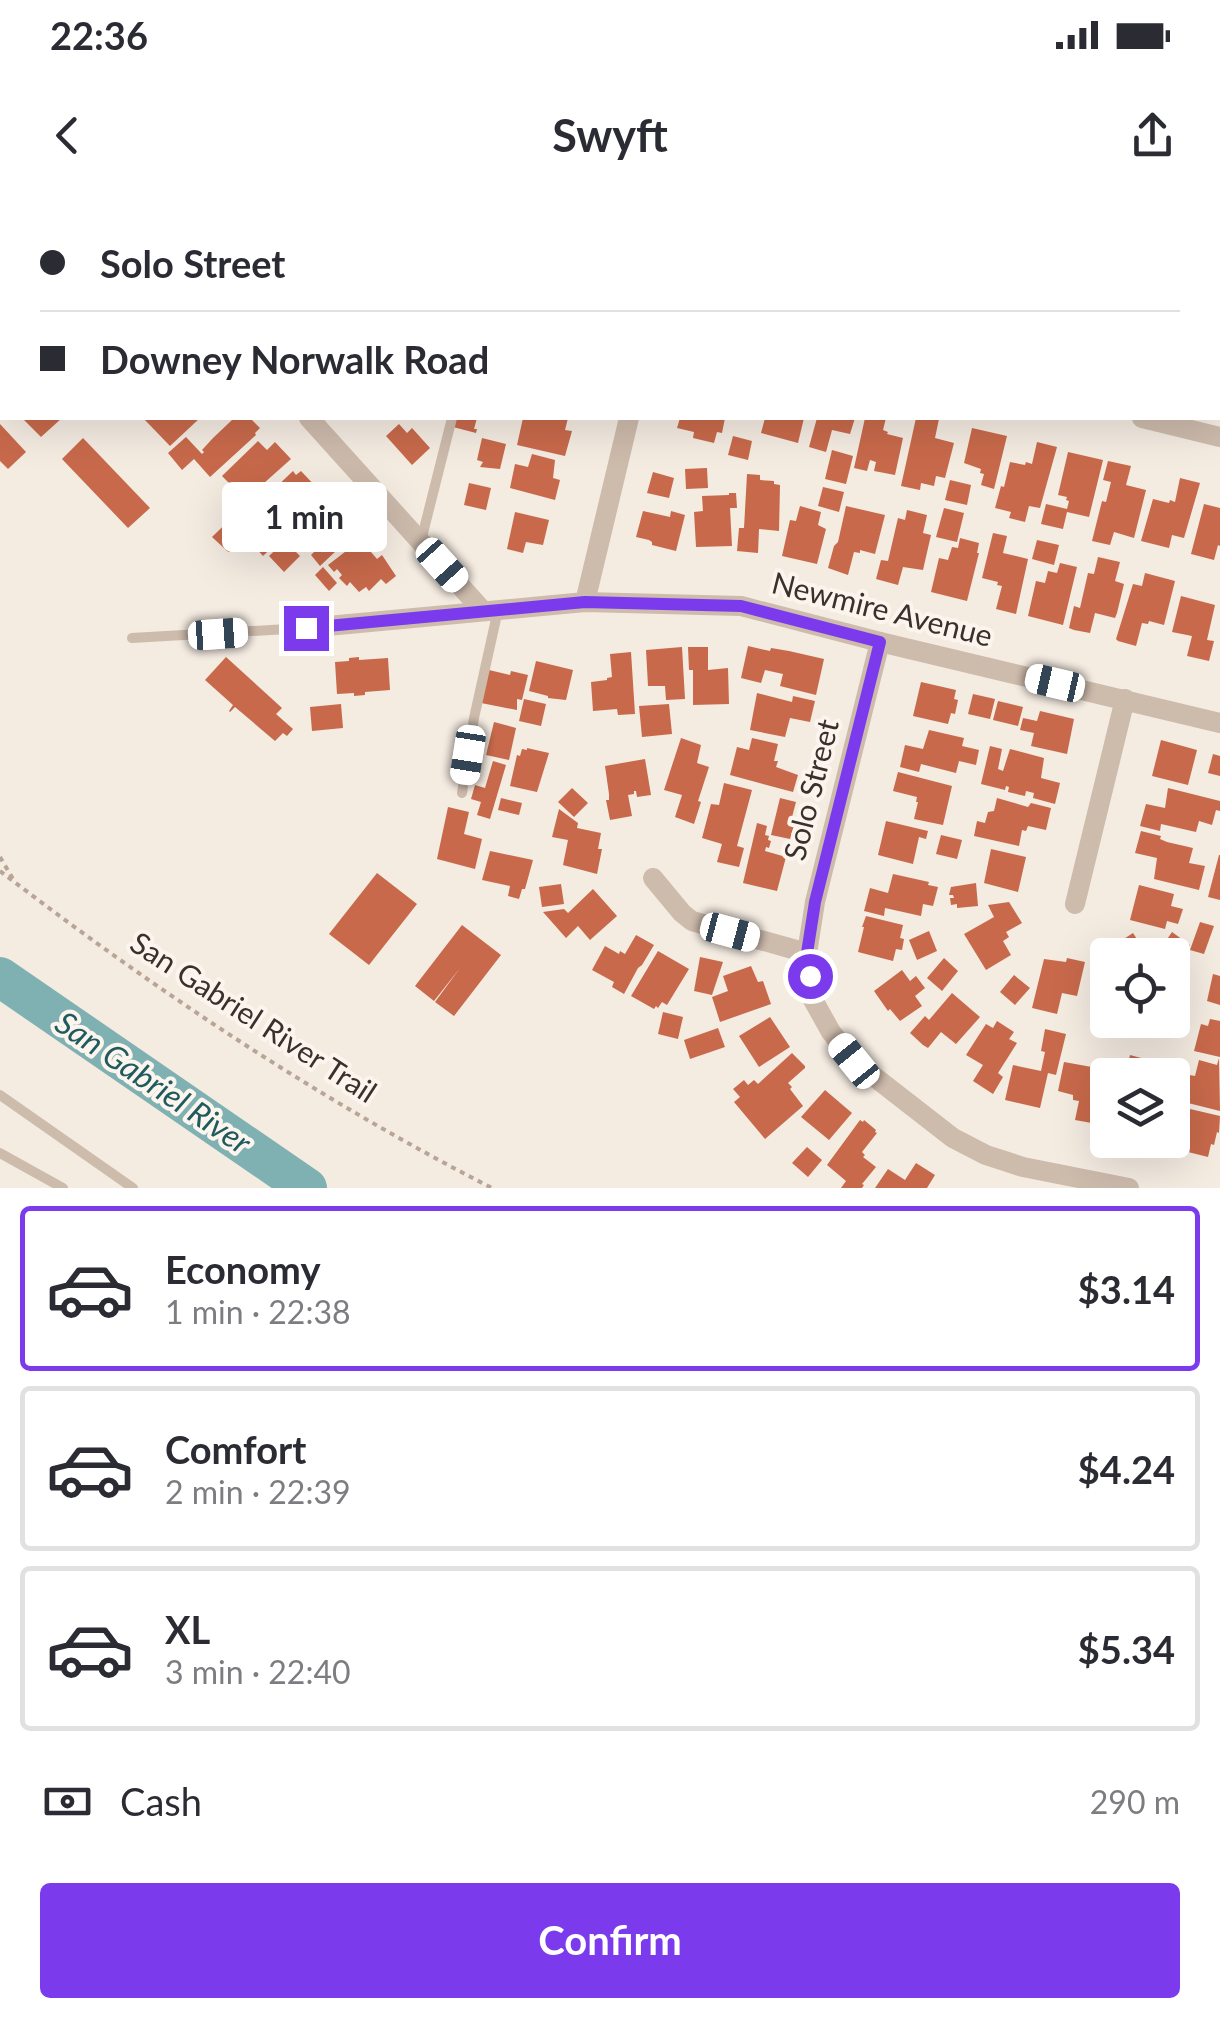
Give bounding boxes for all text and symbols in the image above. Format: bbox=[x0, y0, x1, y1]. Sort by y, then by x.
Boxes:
text: 22:36 bbox=[50, 12, 148, 58]
icon: back bbox=[40, 108, 95, 163]
text: Swyft bbox=[552, 108, 668, 162]
icon: share bbox=[1125, 108, 1180, 163]
text: Solo Street bbox=[100, 240, 285, 286]
text: Downey Norwalk Road bbox=[100, 336, 489, 382]
callout: 1 min bbox=[224, 483, 388, 553]
text: 1 min bbox=[265, 497, 344, 536]
car bbox=[411, 533, 473, 597]
street label: Newmire Avenue bbox=[769, 563, 996, 653]
route end bbox=[284, 606, 329, 651]
car bbox=[187, 617, 249, 651]
car bbox=[1022, 662, 1088, 704]
street label: Solo Street bbox=[775, 715, 845, 864]
car bbox=[448, 723, 488, 787]
car bbox=[697, 910, 763, 954]
street label: San Gabriel River Trail bbox=[123, 925, 383, 1111]
map controls bbox=[1090, 938, 1190, 1158]
button: locate bbox=[1090, 938, 1190, 1038]
route start bbox=[788, 954, 833, 999]
water label: San Gabriel River bbox=[48, 1004, 258, 1162]
car bbox=[823, 1028, 885, 1094]
button: layers bbox=[1090, 1058, 1190, 1158]
icon: car bbox=[45, 1244, 135, 1334]
text: Economy bbox=[165, 1246, 320, 1292]
text: $3.14 bbox=[1078, 1266, 1175, 1312]
text: 1 min · 22:38 bbox=[165, 1292, 351, 1331]
icon: car bbox=[45, 1424, 135, 1514]
text: Comfort bbox=[165, 1426, 306, 1472]
text: $4.24 bbox=[1078, 1446, 1175, 1492]
text: 2 min · 22:39 bbox=[165, 1472, 351, 1511]
icon: car bbox=[45, 1604, 135, 1694]
text: XL bbox=[165, 1606, 210, 1652]
text: $5.34 bbox=[1078, 1626, 1175, 1672]
text: 3 min · 22:40 bbox=[165, 1652, 351, 1691]
icon: cash bbox=[40, 1774, 95, 1829]
text: Cash bbox=[120, 1778, 202, 1824]
text: 290 m bbox=[1090, 1782, 1180, 1821]
button: Confirm bbox=[40, 1883, 1180, 1998]

